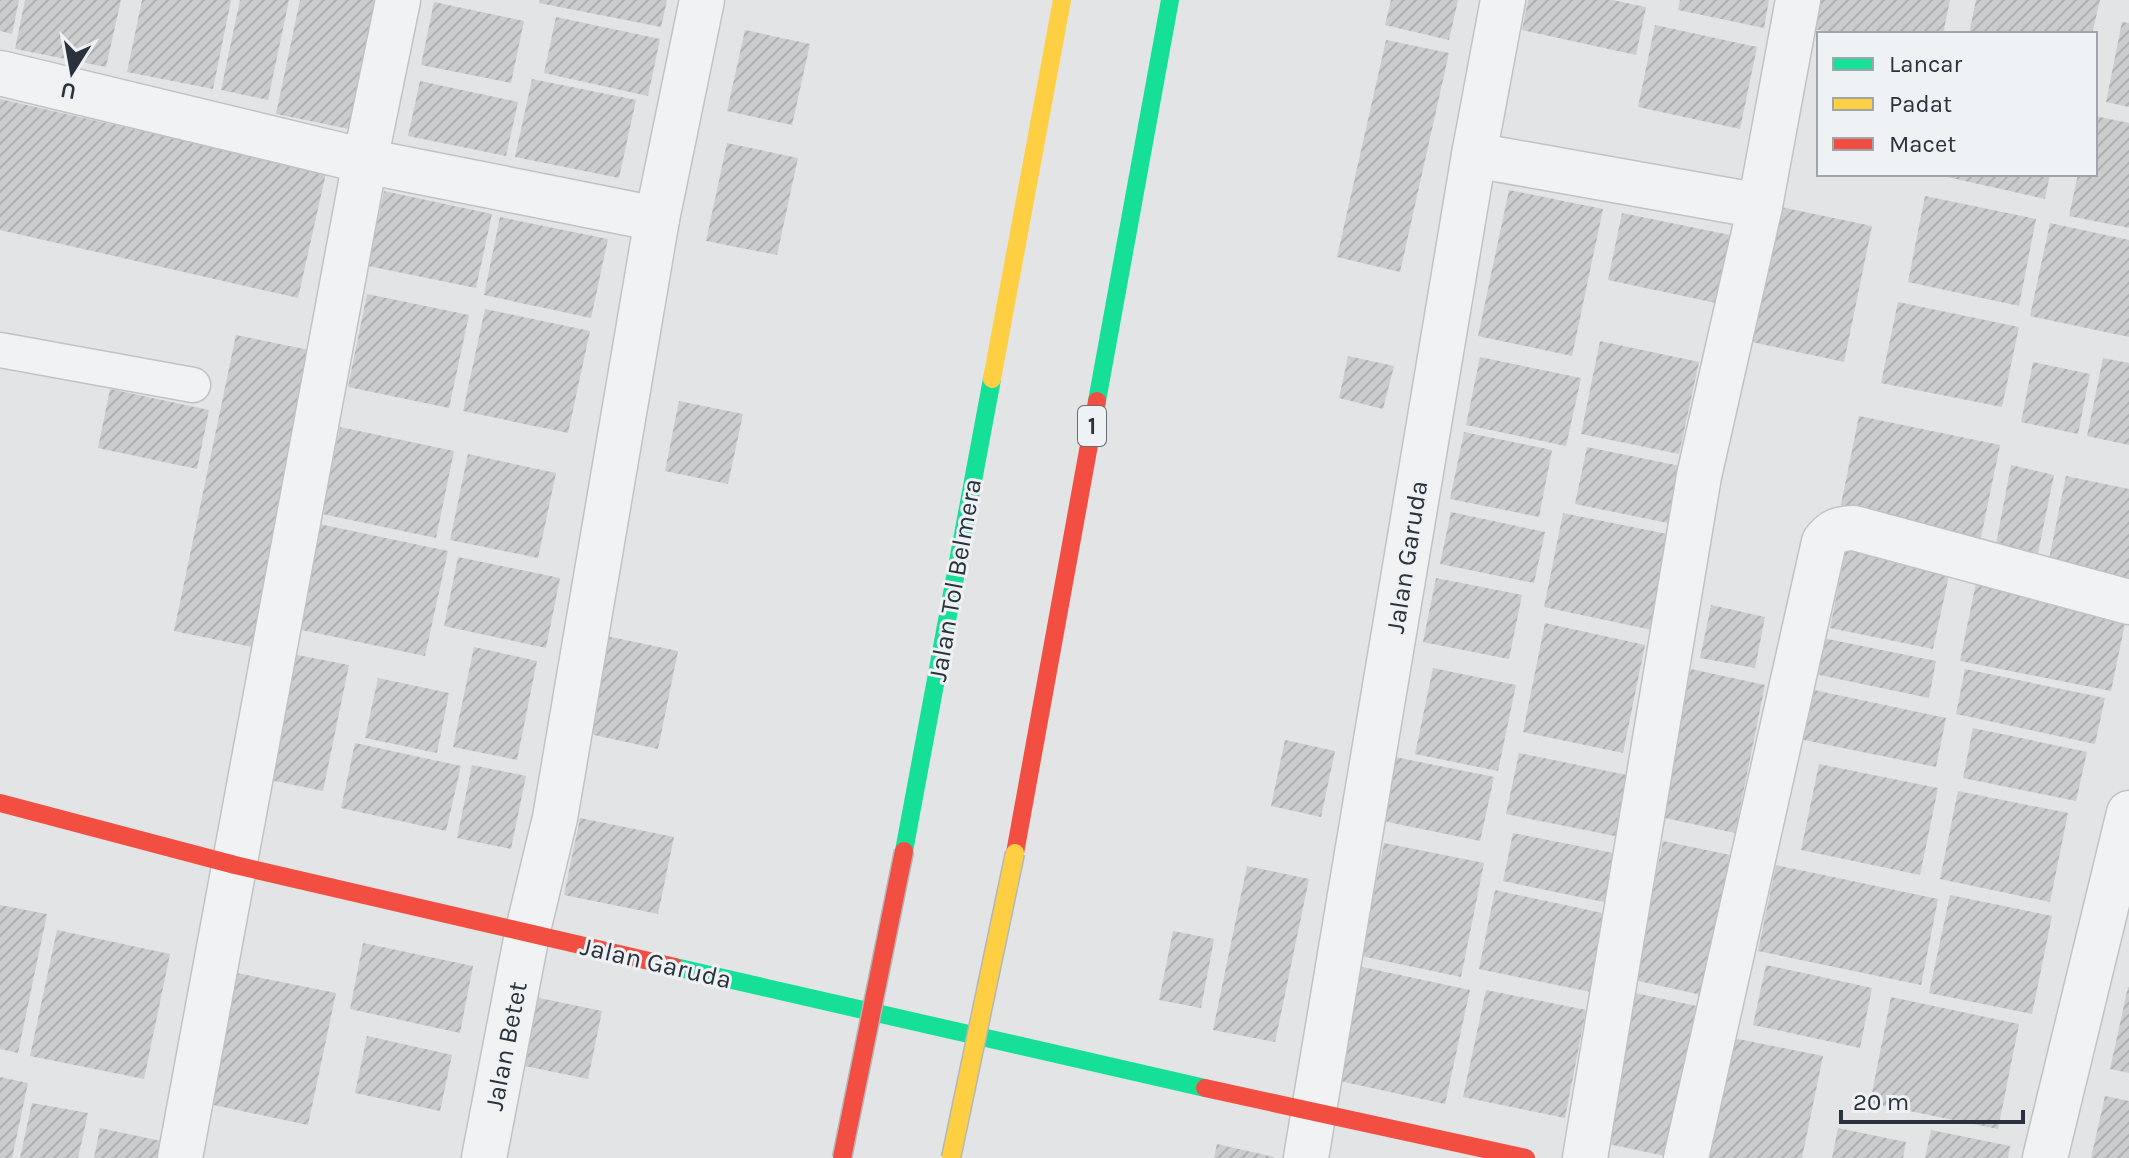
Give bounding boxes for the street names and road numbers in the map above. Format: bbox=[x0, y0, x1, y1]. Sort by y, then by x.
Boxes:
road number: 1 bbox=[1078, 406, 1106, 446]
street label: Jalan Tol Belmera bbox=[922, 476, 988, 684]
street label: Jalan Garuda bbox=[1380, 478, 1434, 636]
street label: Jalan Garuda bbox=[577, 931, 735, 995]
street label: Jalan Betet bbox=[478, 979, 534, 1113]

